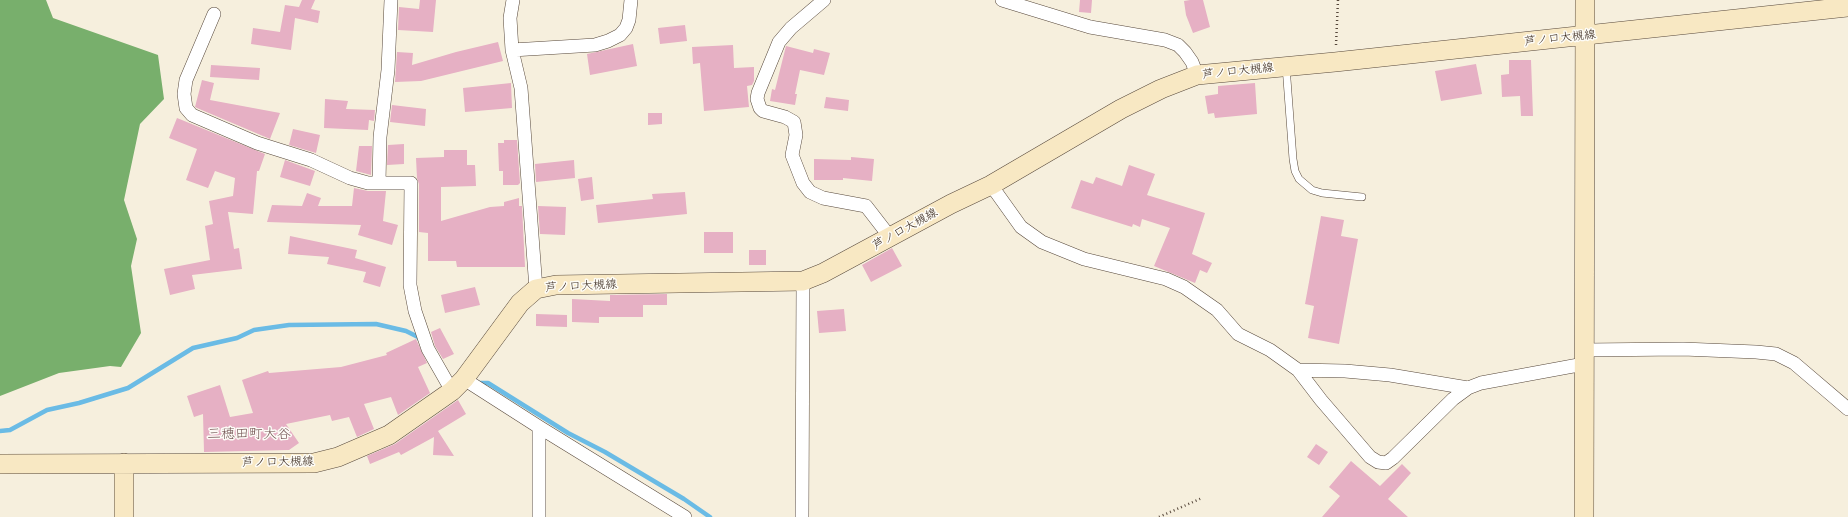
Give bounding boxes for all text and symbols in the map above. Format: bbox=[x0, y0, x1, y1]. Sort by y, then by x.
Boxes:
street label: 芦ノ口大槻線 bbox=[1523, 27, 1597, 49]
street label: 芦ノ口大槻線 bbox=[1201, 60, 1275, 82]
street label: 芦ノ口大槻線 bbox=[870, 205, 940, 253]
street label: 芦ノ口大槻線 bbox=[545, 277, 617, 295]
district label: 三穂田町大谷 bbox=[207, 426, 291, 442]
street label: 芦ノ口大槻線 bbox=[242, 454, 314, 470]

